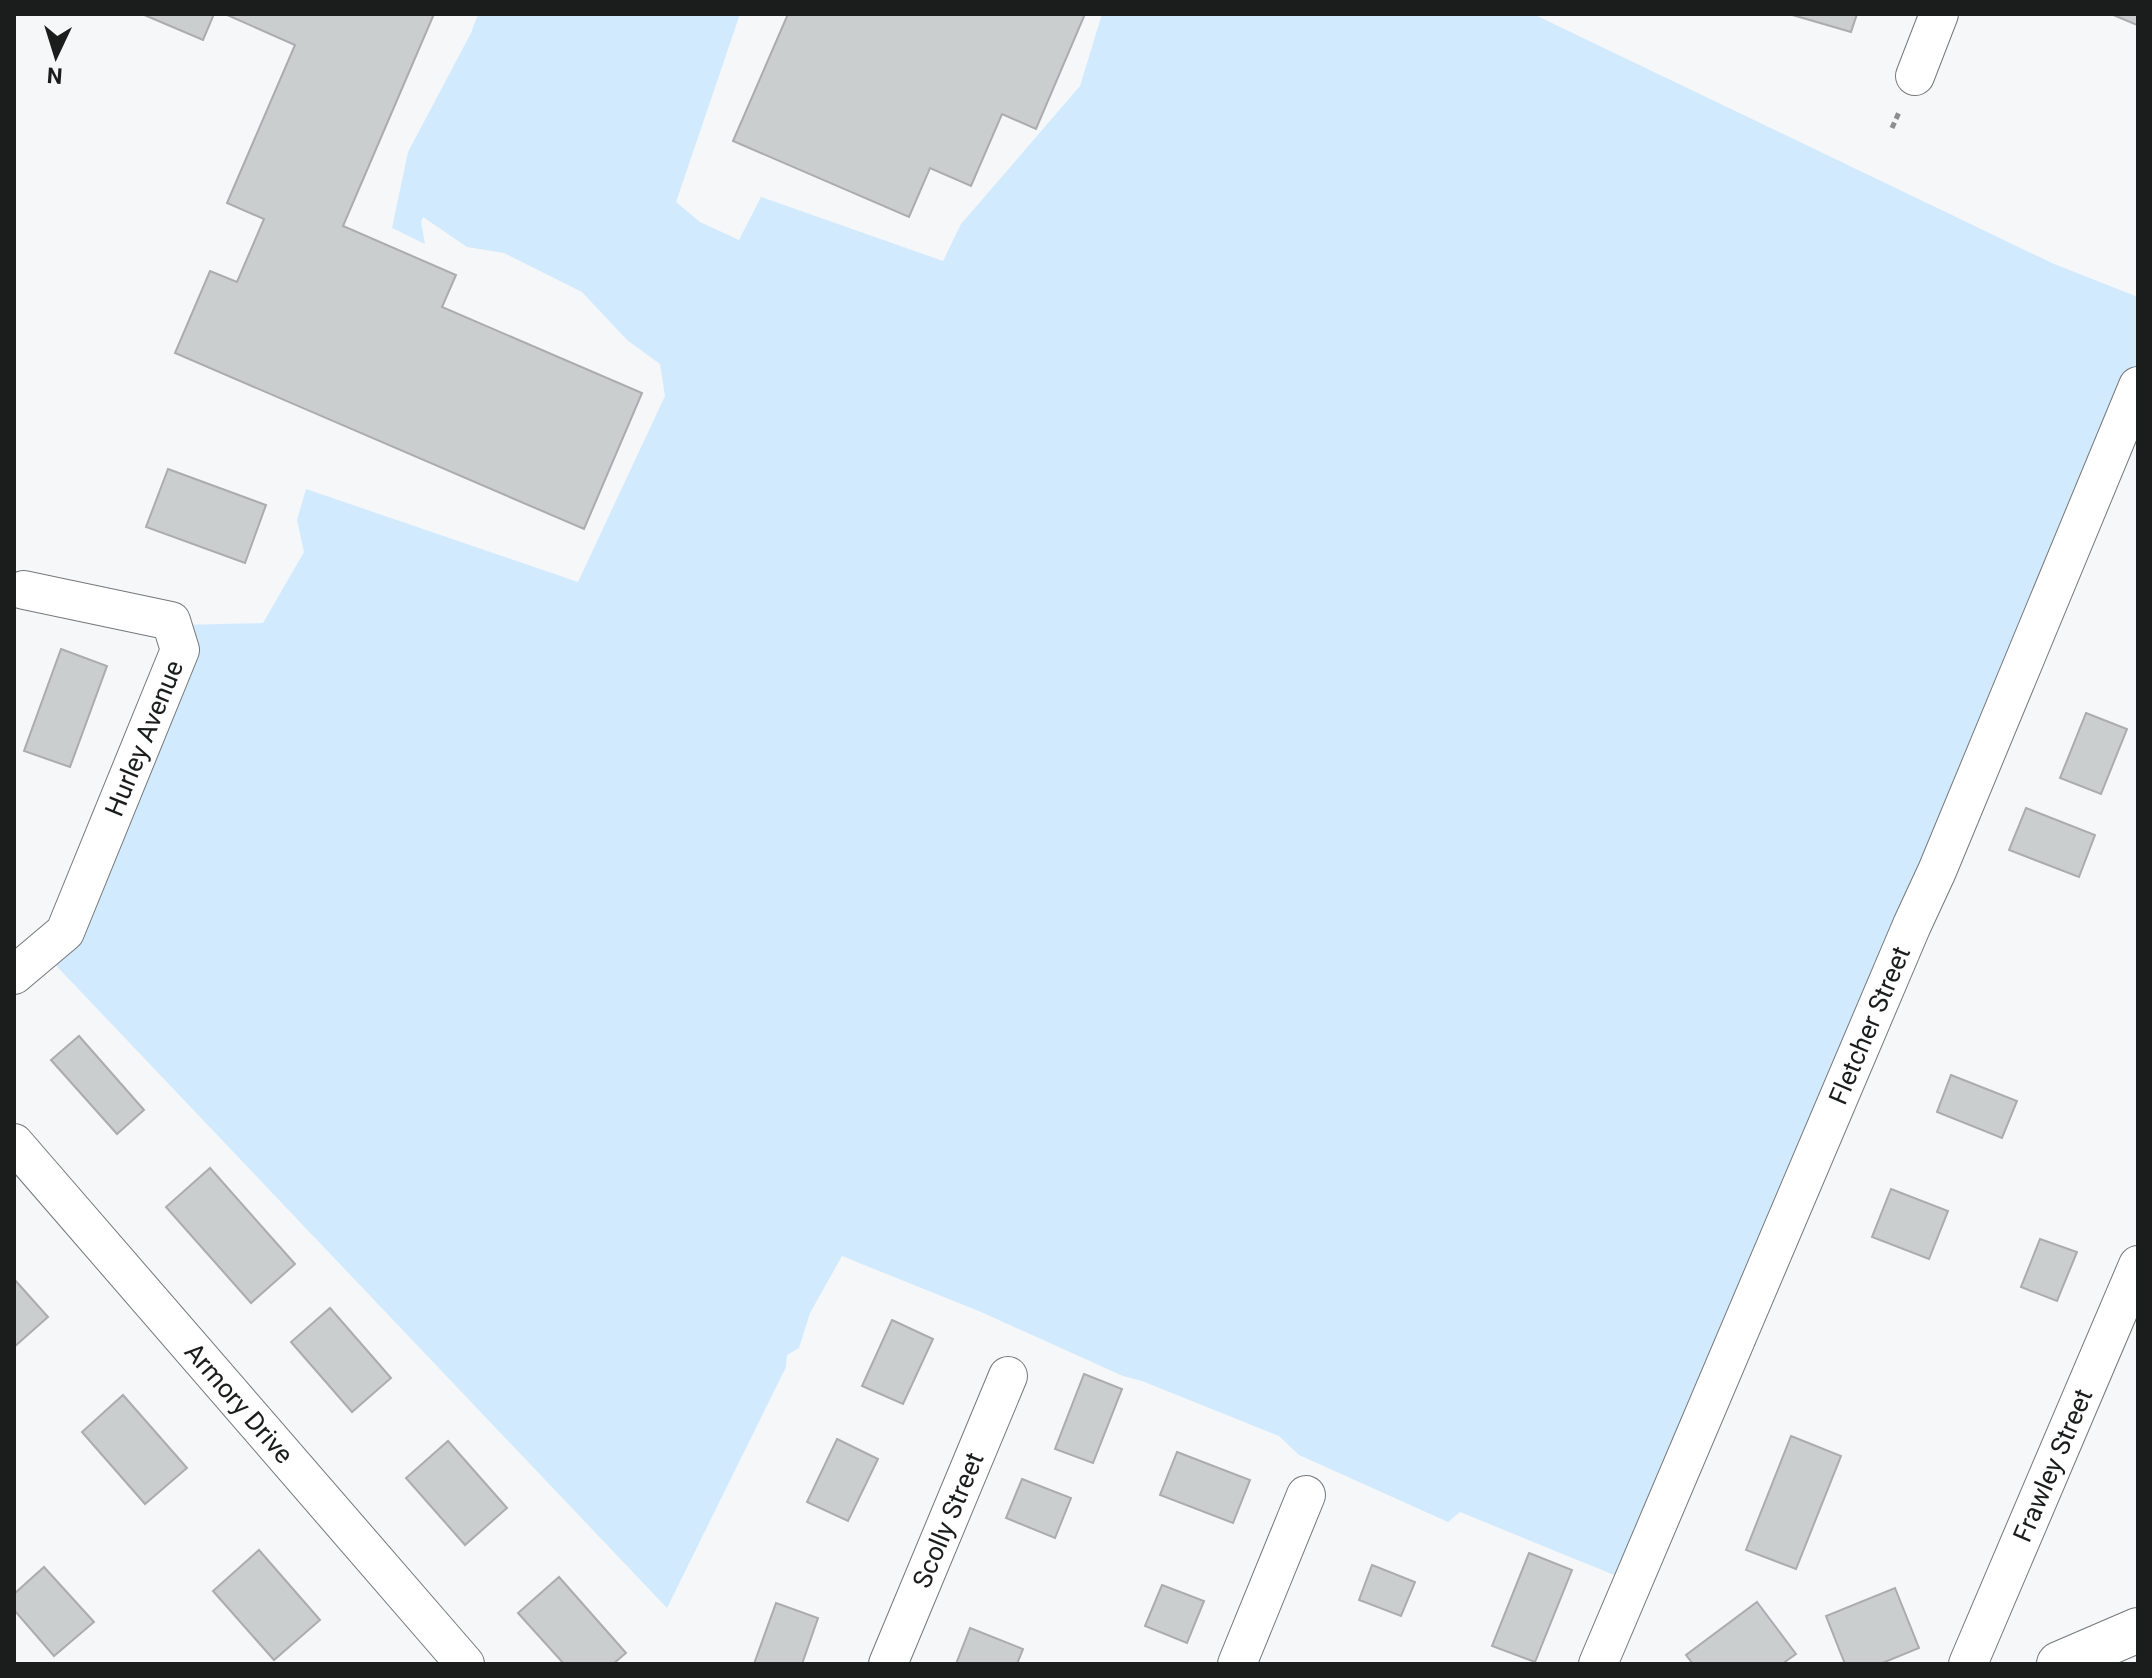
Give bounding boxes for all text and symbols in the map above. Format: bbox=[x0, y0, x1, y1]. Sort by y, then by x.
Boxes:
north arrow bbox=[16, 16, 96, 96]
text: N bbox=[46, 62, 63, 88]
street label: Hurley Avenue bbox=[99, 656, 189, 820]
street label: Fletcher Street bbox=[1823, 942, 1916, 1109]
street label: Armory Drive bbox=[179, 1337, 299, 1469]
street label: Frawley Street bbox=[2007, 1384, 2098, 1546]
street label: Scolly Street bbox=[906, 1448, 990, 1592]

